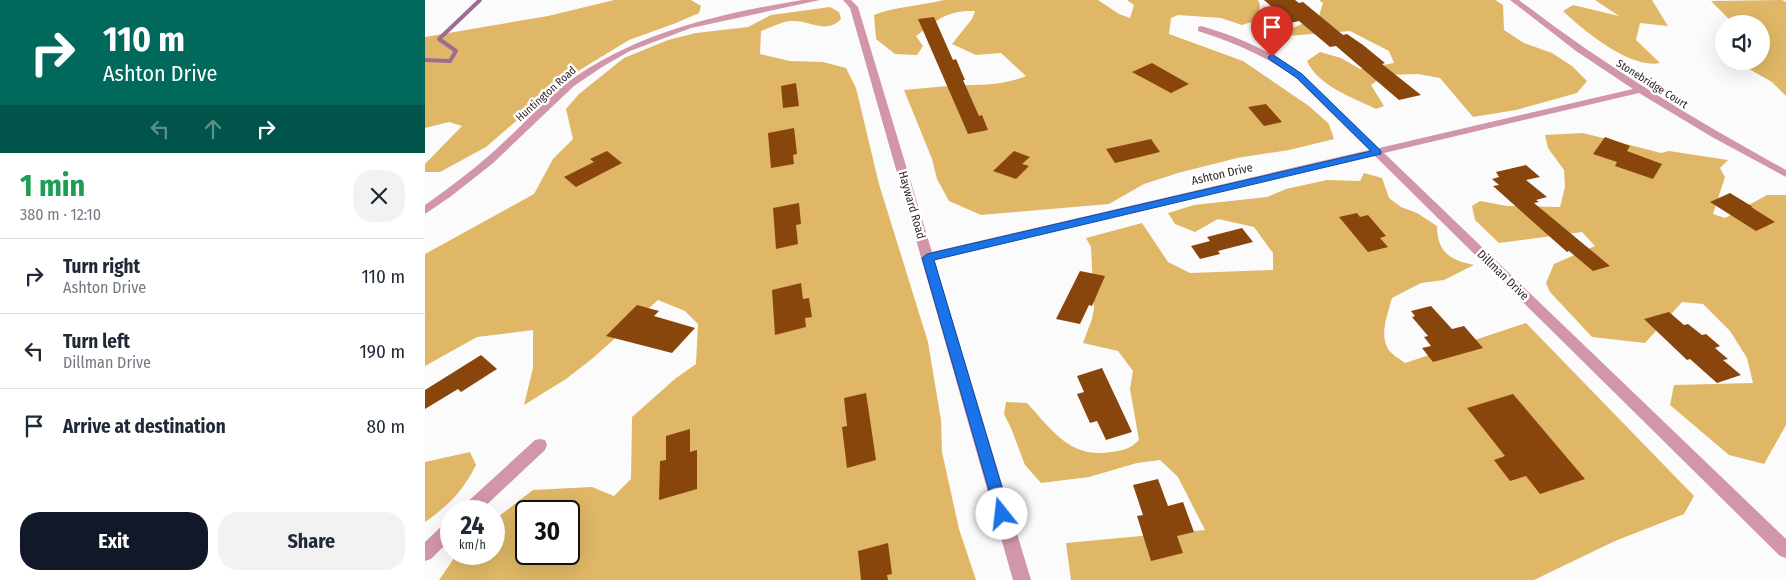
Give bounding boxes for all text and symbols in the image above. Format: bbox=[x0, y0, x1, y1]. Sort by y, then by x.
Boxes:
pin bbox=[1251, 6, 1293, 57]
icon: arrive bbox=[1258, 13, 1286, 41]
map controls bbox=[1715, 15, 1770, 70]
button: sound bbox=[1715, 15, 1770, 70]
text: 110 m bbox=[103, 18, 185, 60]
icon: right bbox=[20, 20, 85, 85]
street label: Stonebridge Court bbox=[1614, 57, 1690, 111]
text: Ashton Drive bbox=[103, 60, 217, 87]
street label: Huntington Road bbox=[513, 64, 579, 124]
icon: left bbox=[146, 115, 174, 143]
icon: ahead bbox=[199, 115, 227, 143]
icon: right bbox=[252, 115, 280, 143]
street label: Ashton Drive bbox=[1190, 160, 1254, 188]
text: 1 min bbox=[20, 168, 85, 204]
street label: Hayward Road bbox=[896, 169, 928, 241]
button: close bbox=[353, 170, 405, 222]
text: 380 m · 12:10 bbox=[20, 205, 101, 224]
street label: Dillman Drive bbox=[1474, 247, 1532, 303]
text: Turn right bbox=[63, 255, 140, 278]
icon: right bbox=[20, 262, 48, 290]
text: 110 m bbox=[361, 265, 405, 288]
text: Ashton Drive bbox=[63, 278, 146, 297]
text: Turn left bbox=[63, 330, 130, 353]
icon: left bbox=[20, 337, 48, 365]
text: 190 m bbox=[359, 340, 405, 363]
text: Dillman Drive bbox=[63, 353, 151, 372]
icon: arrive bbox=[20, 412, 48, 440]
text: Arrive at destination bbox=[63, 415, 226, 438]
text: 80 m bbox=[367, 415, 405, 438]
position arrow bbox=[975, 487, 1027, 539]
speed limit sign: 30 bbox=[515, 500, 580, 565]
text: 24 bbox=[461, 511, 484, 541]
button: Exit bbox=[20, 512, 208, 570]
button: Share bbox=[218, 512, 405, 570]
text: km/h bbox=[459, 538, 486, 552]

